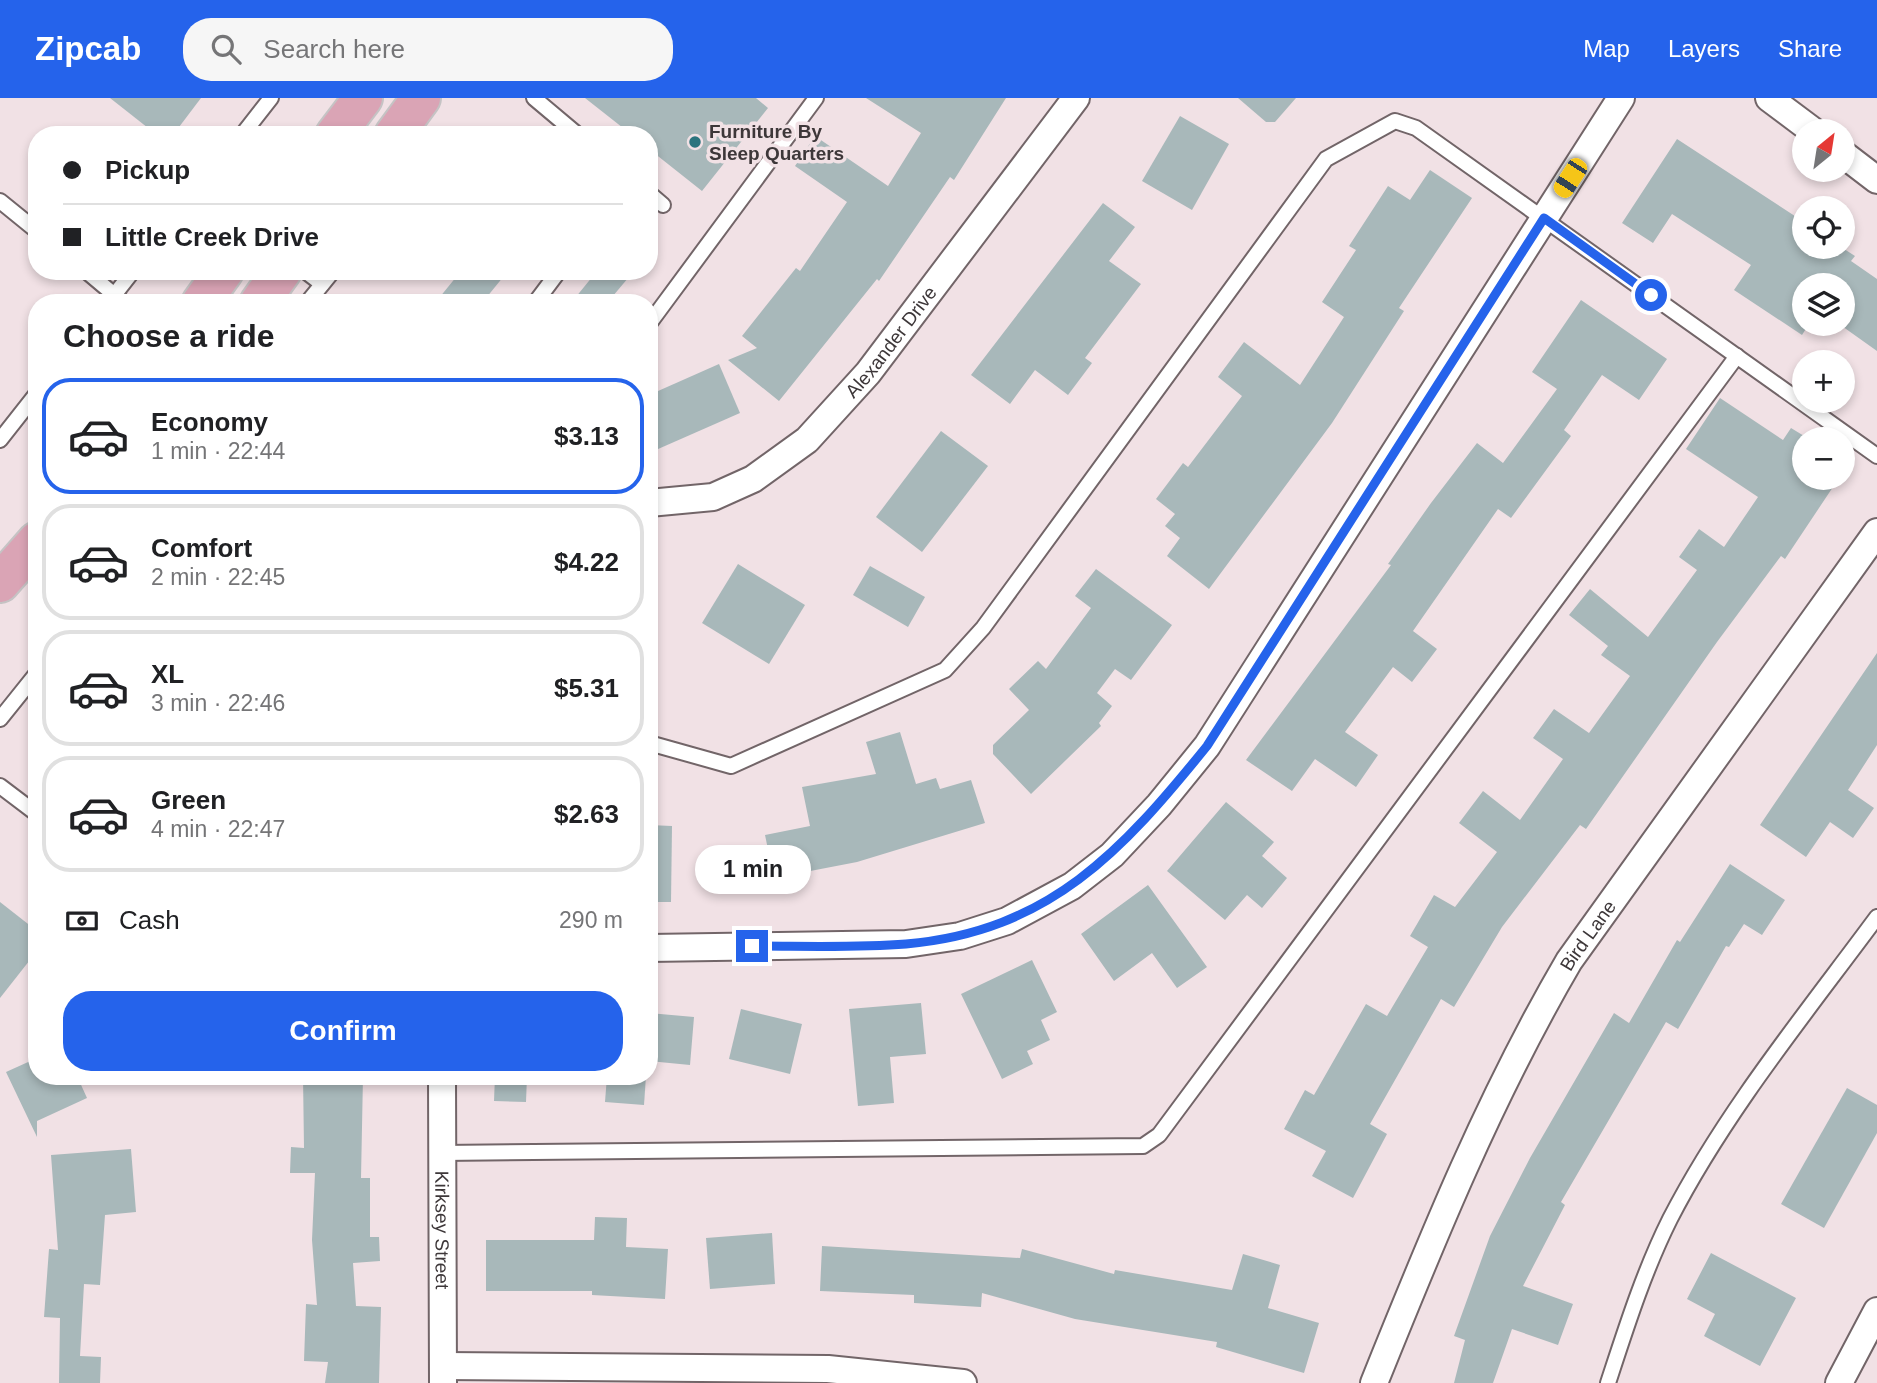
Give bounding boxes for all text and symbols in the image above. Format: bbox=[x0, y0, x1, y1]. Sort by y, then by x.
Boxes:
search box bbox=[183, 18, 673, 81]
text: Zipcab bbox=[35, 30, 141, 67]
icon: search bbox=[207, 30, 245, 68]
text: Search here bbox=[263, 34, 405, 64]
text: Map bbox=[1583, 35, 1630, 62]
text: Layers bbox=[1668, 35, 1740, 62]
text: Share bbox=[1778, 35, 1842, 62]
north arrow bbox=[1792, 119, 1855, 182]
map controls bbox=[1792, 119, 1855, 490]
place label: Furniture By Sleep Quarters bbox=[709, 121, 844, 164]
marker: Furniture By Sleep Quarters bbox=[687, 134, 703, 150]
text: Pickup bbox=[105, 155, 190, 185]
car bbox=[1550, 155, 1591, 201]
button: locate bbox=[1792, 196, 1855, 259]
text: Little Creek Drive bbox=[105, 222, 319, 252]
button: layers bbox=[1792, 273, 1855, 336]
route start bbox=[1635, 279, 1667, 311]
street label: Alexander Drive bbox=[841, 282, 940, 402]
text: Choose a ride bbox=[63, 318, 275, 354]
button: + bbox=[1792, 350, 1855, 413]
icon: car bbox=[67, 405, 130, 468]
text: Economy bbox=[151, 407, 268, 437]
text: $3.13 bbox=[554, 421, 619, 451]
button: − bbox=[1792, 427, 1855, 490]
text: 1 min · 22:44 bbox=[151, 438, 285, 464]
icon: car bbox=[67, 531, 130, 594]
text: Comfort bbox=[151, 533, 252, 563]
text: $4.22 bbox=[554, 547, 619, 577]
text: 2 min · 22:45 bbox=[151, 564, 285, 590]
icon: car bbox=[67, 657, 130, 720]
text: XL bbox=[151, 659, 184, 689]
text: $5.31 bbox=[554, 673, 619, 703]
text: 3 min · 22:46 bbox=[151, 690, 285, 716]
icon: car bbox=[67, 783, 130, 846]
text: Green bbox=[151, 785, 226, 815]
text: $2.63 bbox=[554, 799, 619, 829]
text: 4 min · 22:47 bbox=[151, 816, 285, 842]
callout: 1 min bbox=[694, 844, 810, 894]
text: 1 min bbox=[723, 856, 783, 882]
street label: Bird Lane bbox=[1555, 896, 1620, 974]
icon: cash bbox=[63, 902, 101, 940]
text: Cash bbox=[119, 905, 180, 935]
text: 290 m bbox=[559, 907, 623, 933]
route end bbox=[736, 930, 768, 962]
button: Confirm bbox=[63, 991, 623, 1071]
street label: Kirksey Street bbox=[432, 1171, 453, 1290]

